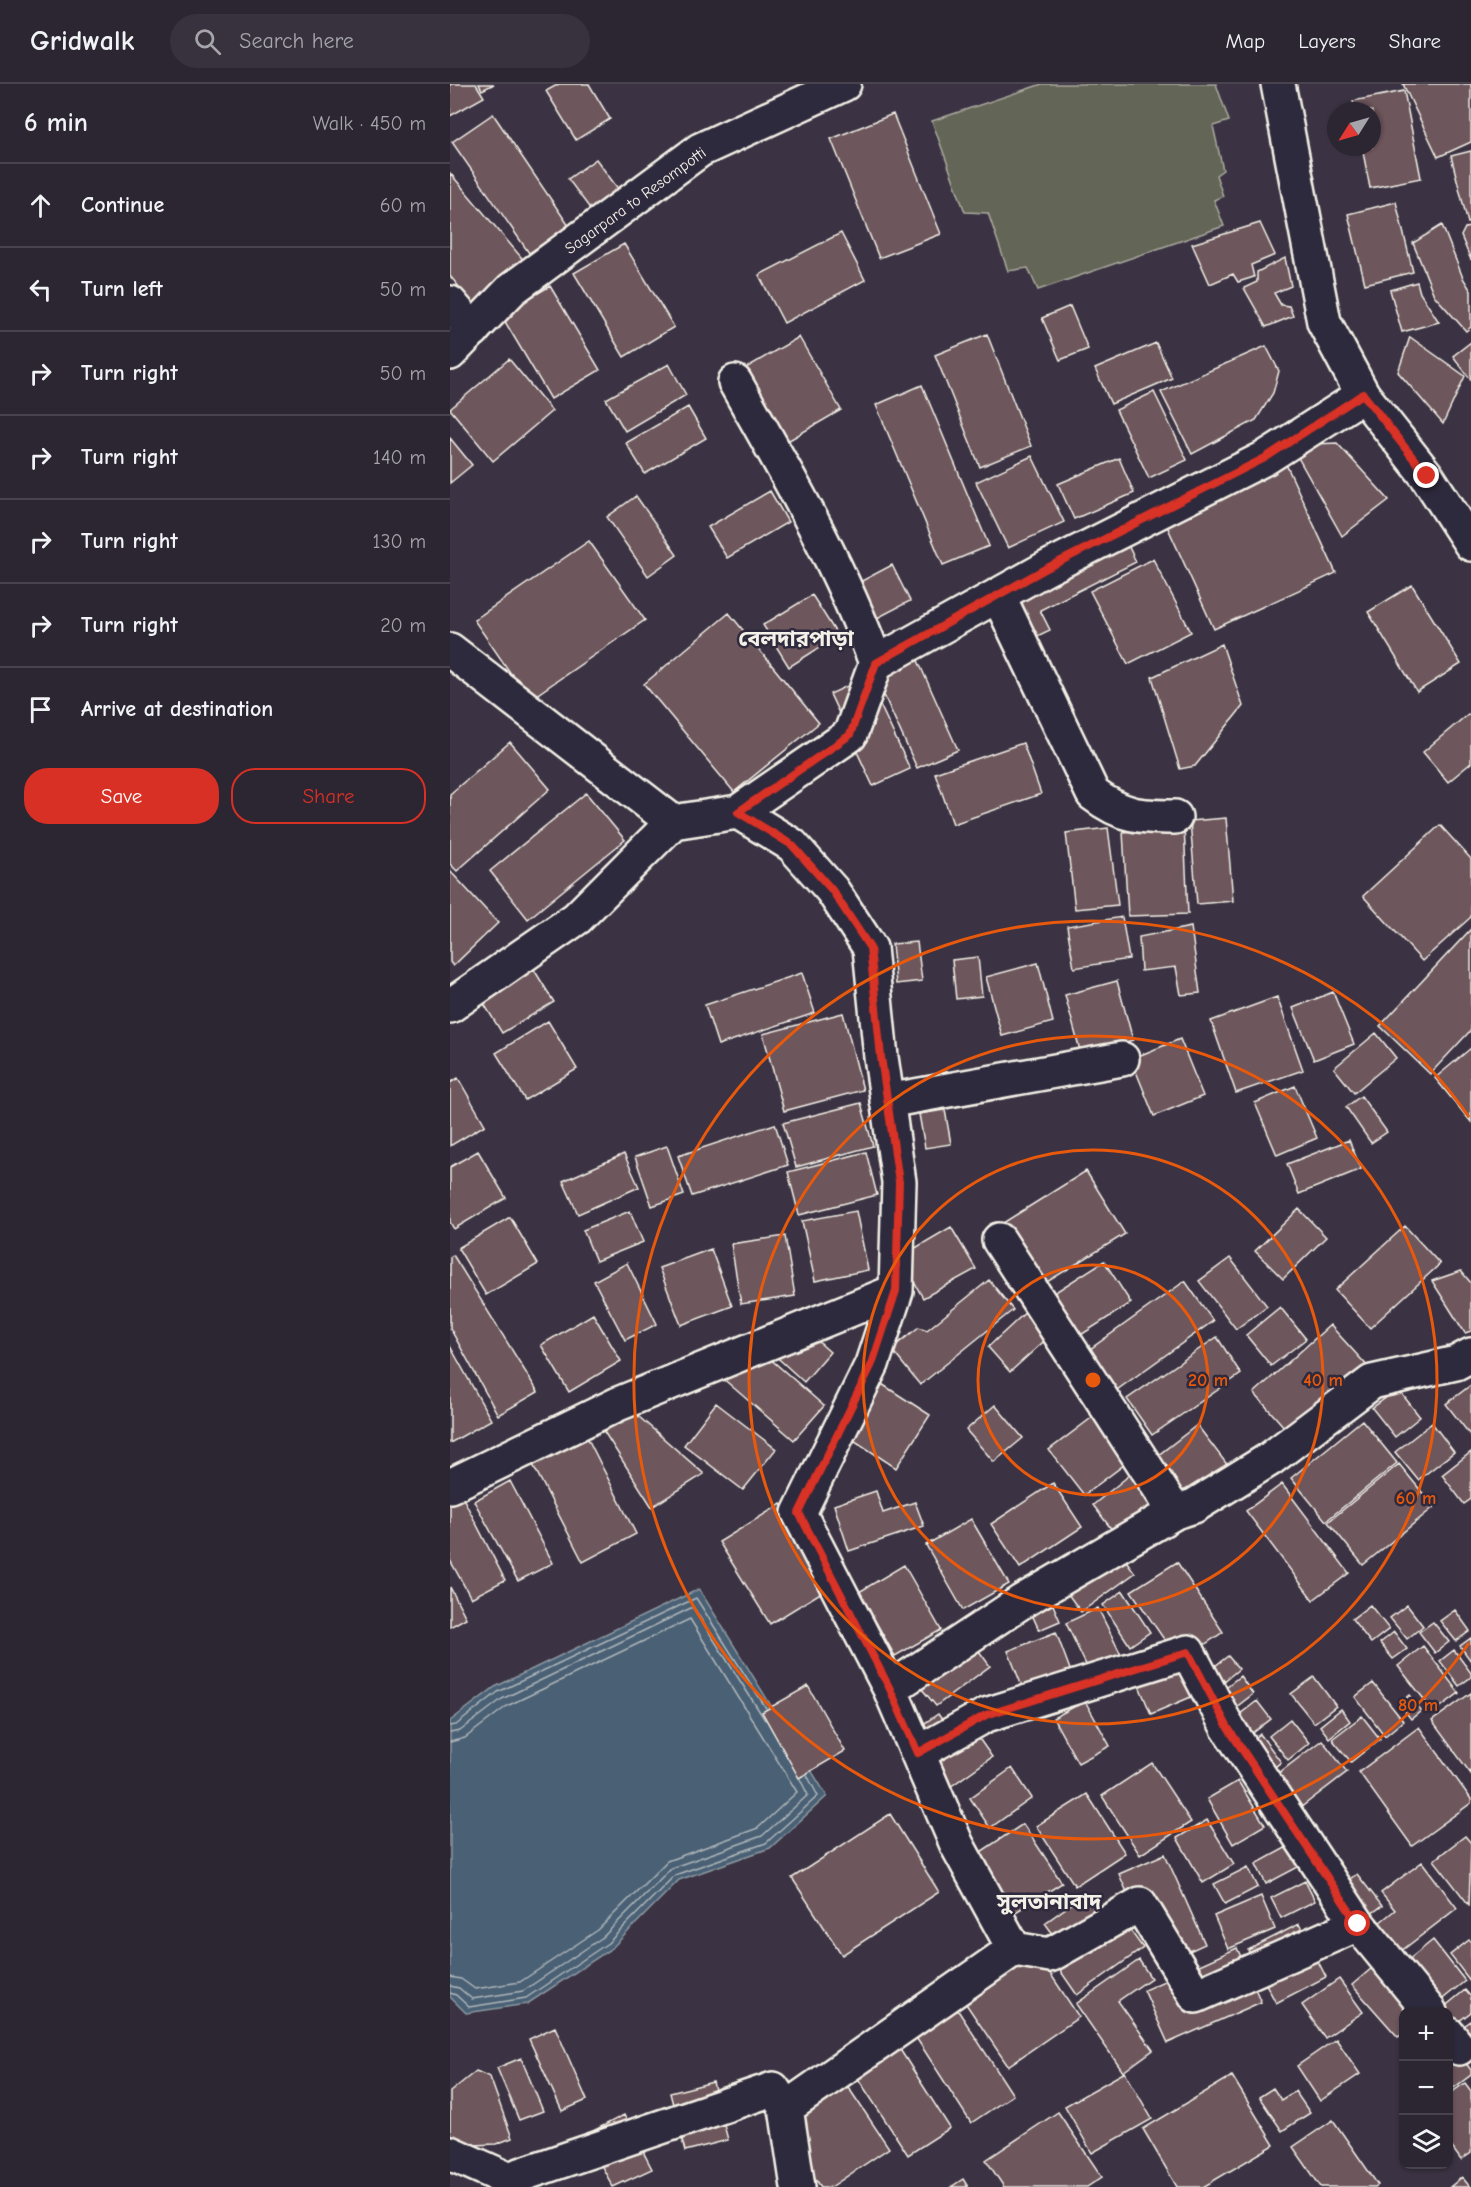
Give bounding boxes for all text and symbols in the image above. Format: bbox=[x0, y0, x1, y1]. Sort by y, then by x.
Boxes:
search box bbox=[170, 14, 590, 68]
text: Gridwalk bbox=[30, 25, 134, 57]
icon: search bbox=[191, 25, 224, 58]
text: Search here bbox=[239, 28, 354, 54]
text: Map bbox=[1226, 29, 1265, 53]
text: Layers bbox=[1298, 29, 1356, 53]
text: Share bbox=[1389, 29, 1441, 53]
north arrow bbox=[1327, 102, 1381, 156]
text: 6 min bbox=[24, 108, 88, 138]
text: Walk · 450 m bbox=[313, 112, 426, 135]
street label: Sagarpara to Resompotti bbox=[562, 144, 710, 258]
icon: ahead bbox=[24, 189, 57, 222]
text: Continue bbox=[81, 192, 164, 218]
text: 60 m bbox=[380, 194, 426, 217]
icon: left bbox=[24, 273, 57, 306]
text: Turn left bbox=[81, 276, 163, 302]
text: 50 m bbox=[380, 278, 426, 301]
icon: right bbox=[24, 357, 57, 390]
text: Turn right bbox=[81, 360, 178, 386]
text: 50 m bbox=[380, 362, 426, 385]
icon: right bbox=[24, 441, 57, 474]
text: Turn right bbox=[81, 444, 178, 470]
text: 140 m bbox=[373, 446, 426, 469]
route end bbox=[1413, 462, 1439, 488]
icon: right bbox=[24, 525, 57, 558]
text: Turn right bbox=[81, 528, 178, 554]
text: 130 m bbox=[373, 530, 426, 553]
icon: right bbox=[24, 609, 57, 642]
text: Turn right bbox=[81, 612, 178, 638]
text: 20 m bbox=[380, 614, 426, 637]
district label: বেলদারপাড়া bbox=[738, 626, 854, 652]
icon: arrive bbox=[24, 693, 57, 726]
text: Arrive at destination bbox=[81, 696, 273, 722]
button: Save bbox=[24, 768, 219, 824]
button: Share bbox=[231, 768, 426, 824]
centre of rings bbox=[1083, 1370, 1103, 1390]
text: 20 m bbox=[1188, 1370, 1228, 1391]
text: 40 m bbox=[1303, 1370, 1343, 1391]
text: 60 m bbox=[1396, 1488, 1436, 1509]
text: 80 m bbox=[1398, 1695, 1438, 1716]
district label: সুলতানাবাদ bbox=[996, 1889, 1102, 1915]
route start bbox=[1344, 1910, 1370, 1936]
map controls bbox=[1399, 2007, 1453, 2169]
button: + bbox=[1399, 2007, 1453, 2061]
button: − bbox=[1399, 2061, 1453, 2115]
button: layers bbox=[1399, 2115, 1453, 2169]

